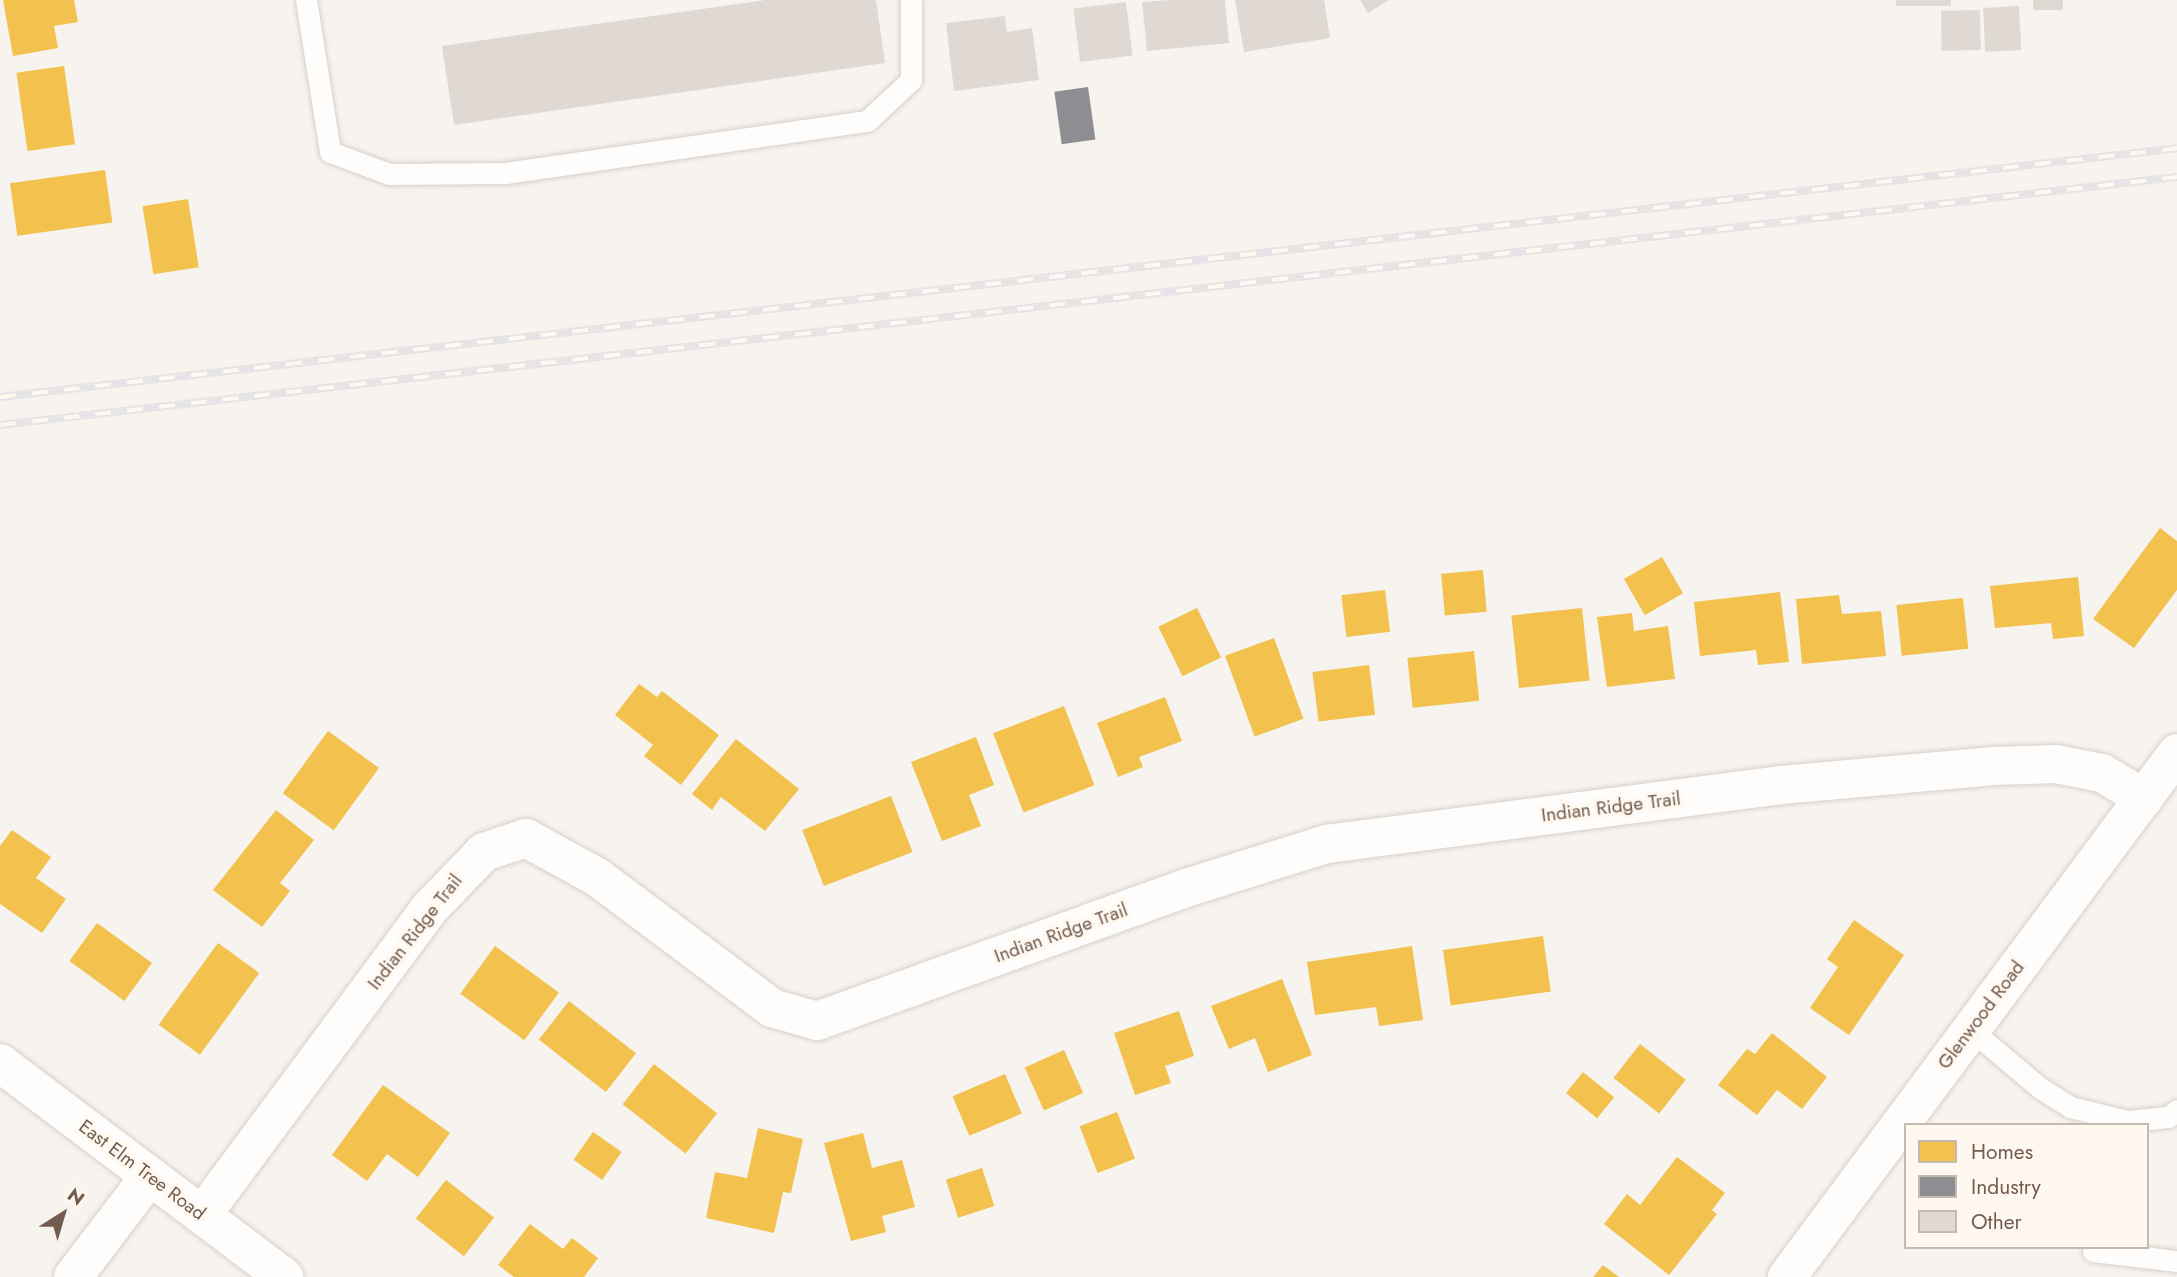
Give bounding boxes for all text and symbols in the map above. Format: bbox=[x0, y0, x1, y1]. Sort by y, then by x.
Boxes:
street label: Indian Ridge Trail bbox=[1540, 787, 1682, 827]
street label: Indian Ridge Trail bbox=[363, 870, 467, 994]
street label: Indian Ridge Trail bbox=[991, 898, 1131, 968]
street label: Glenwood Road bbox=[1933, 956, 2029, 1074]
street label: East Elm Tree Road bbox=[74, 1115, 210, 1225]
legend bbox=[1904, 1123, 2149, 1249]
text: Homes bbox=[1971, 1137, 2033, 1167]
text: Industry bbox=[1971, 1172, 2041, 1202]
north arrow bbox=[28, 1179, 98, 1249]
text: N bbox=[62, 1182, 90, 1212]
text: Other bbox=[1971, 1207, 2022, 1237]

